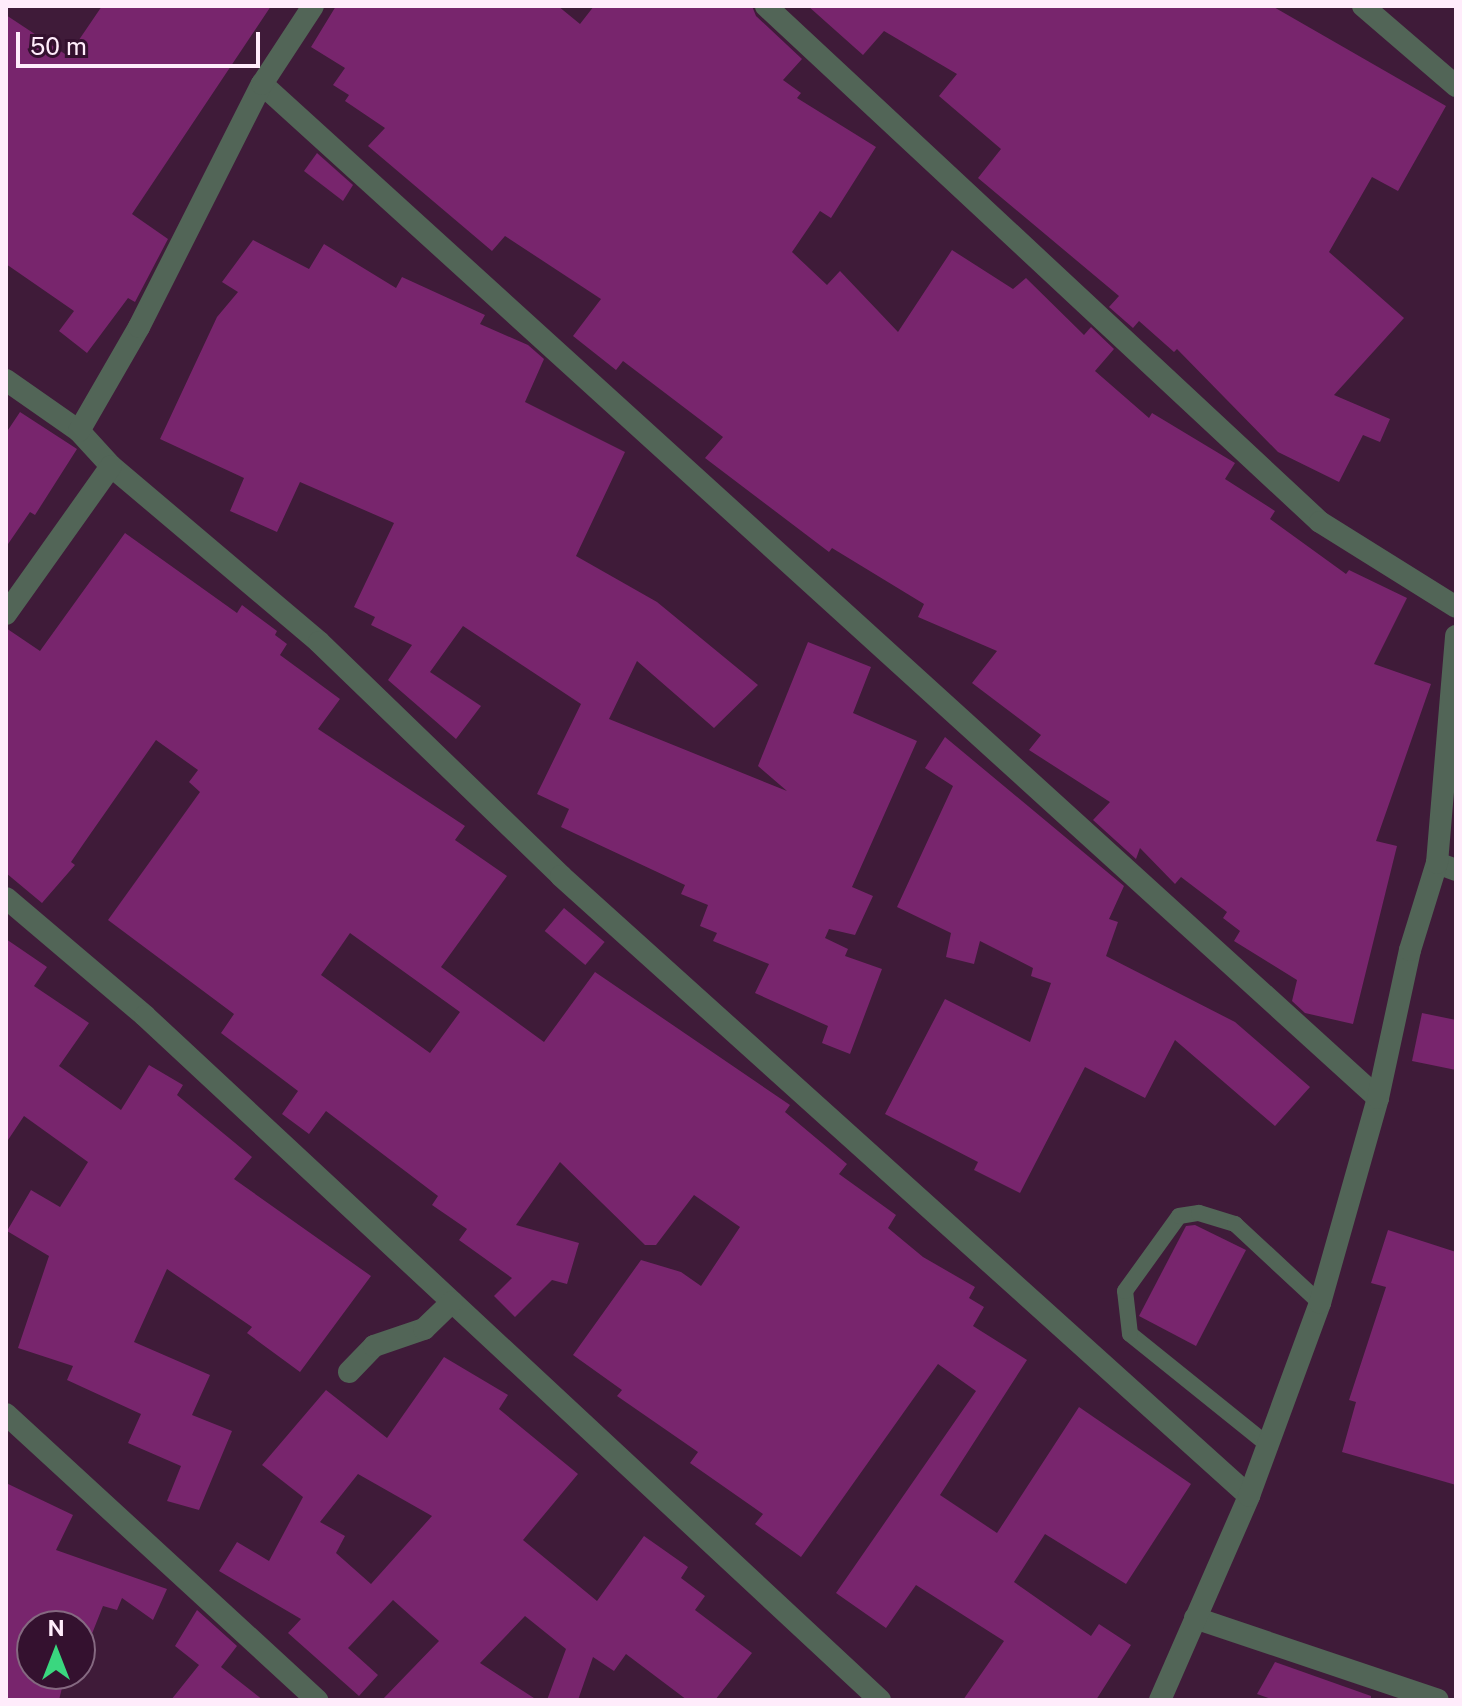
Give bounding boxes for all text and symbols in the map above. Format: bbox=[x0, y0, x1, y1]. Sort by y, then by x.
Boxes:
scale bar bbox=[20, 16, 264, 66]
text: 50 m bbox=[30, 32, 87, 60]
north arrow bbox=[16, 1610, 96, 1690]
text: N bbox=[47, 1615, 65, 1641]

